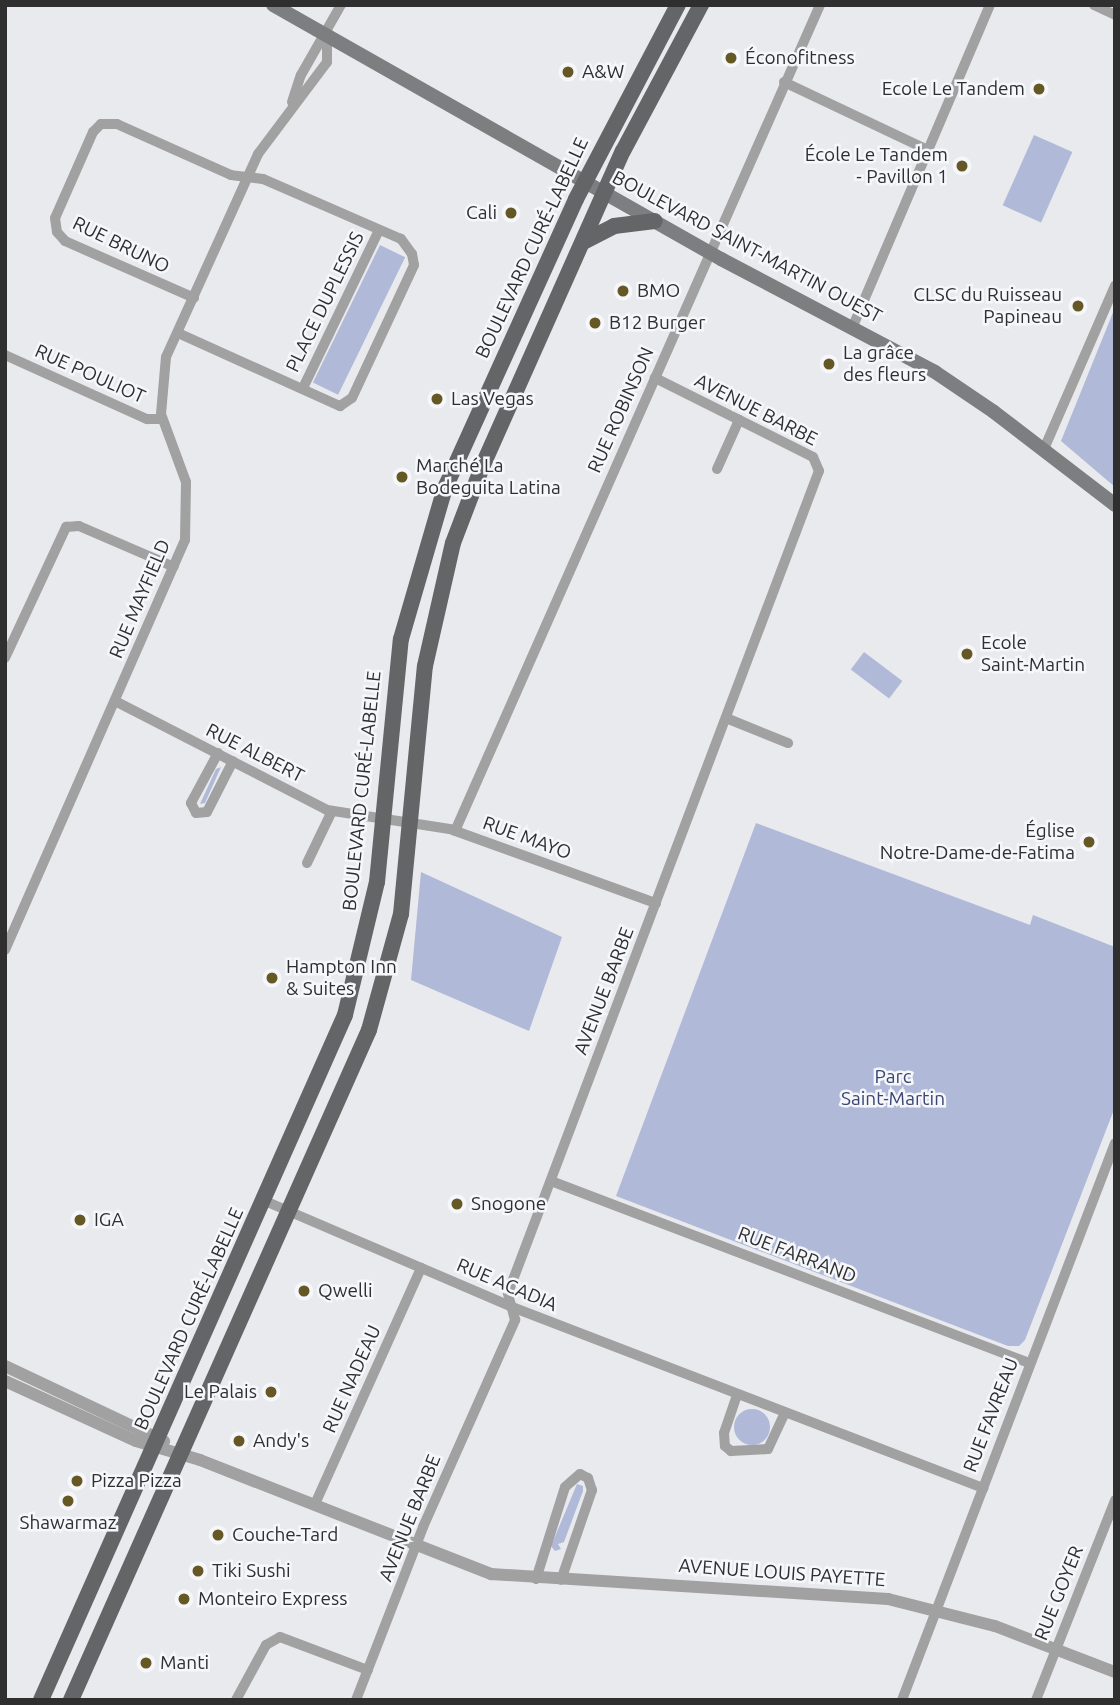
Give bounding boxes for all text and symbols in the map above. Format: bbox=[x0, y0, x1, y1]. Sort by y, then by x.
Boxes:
place label: Éconofitness bbox=[745, 47, 855, 69]
marker: Éconofitness bbox=[723, 50, 739, 66]
place label: A&W bbox=[582, 61, 624, 83]
marker: A&W bbox=[560, 64, 576, 80]
place label: Ecole Le Tandem bbox=[882, 78, 1025, 100]
marker: Ecole Le Tandem bbox=[1031, 81, 1047, 97]
street label: BOULEVARD CURÉ-LABELLE bbox=[471, 134, 593, 362]
place label: École Le Tandem - Pavillon 1 bbox=[805, 144, 948, 188]
marker: École Le Tandem - Pavillon 1 bbox=[954, 158, 970, 174]
street label: BOULEVARD SAINT-MARTIN OUEST bbox=[608, 166, 886, 328]
place label: Cali bbox=[466, 202, 497, 224]
marker: Cali bbox=[503, 205, 519, 221]
street label: RUE BRUNO bbox=[69, 212, 173, 278]
street label: PLACE DUPLESSIS bbox=[281, 228, 369, 376]
place label: BMO bbox=[637, 280, 680, 302]
marker: BMO bbox=[615, 283, 631, 299]
place label: CLSC du Ruisseau Papineau bbox=[913, 284, 1062, 328]
marker: CLSC du Ruisseau Papineau bbox=[1068, 296, 1088, 316]
place label: B12 Burger bbox=[609, 312, 706, 334]
marker: B12 Burger bbox=[587, 315, 603, 331]
street label: RUE POULIOT bbox=[31, 340, 149, 408]
place label: La grâce des fleurs bbox=[843, 342, 926, 386]
street label: RUE ROBINSON bbox=[583, 344, 659, 476]
marker: La grâce des fleurs bbox=[821, 356, 837, 372]
street label: AVENUE BARBE bbox=[691, 369, 821, 451]
place label: Las Vegas bbox=[451, 388, 534, 410]
marker: Las Vegas bbox=[429, 391, 445, 407]
place label: Marché La Bodeguita Latina bbox=[416, 455, 561, 499]
marker: Marché La Bodeguita Latina bbox=[394, 469, 410, 485]
street label: RUE MAYFIELD bbox=[105, 536, 175, 662]
place label: Ecole Saint-Martin bbox=[981, 632, 1085, 676]
marker: Ecole Saint-Martin bbox=[959, 646, 975, 662]
street label: BOULEVARD CURÉ-LABELLE bbox=[338, 670, 386, 912]
street label: RUE ALBERT bbox=[202, 719, 308, 787]
street label: RUE MAYO bbox=[480, 811, 574, 865]
place label: Église Notre-Dame-de-Fatima bbox=[880, 820, 1075, 864]
marker: Église Notre-Dame-de-Fatima bbox=[1081, 834, 1097, 850]
street label: AVENUE BARBE bbox=[569, 924, 639, 1058]
place label: Hampton Inn & Suites bbox=[286, 956, 397, 1000]
marker: Hampton Inn & Suites bbox=[264, 970, 280, 986]
park label: Parc Saint-Martin bbox=[841, 1066, 945, 1110]
place label: Snogone bbox=[471, 1193, 546, 1215]
marker: Snogone bbox=[449, 1196, 465, 1212]
street label: BOULEVARD CURÉ-LABELLE bbox=[130, 1204, 248, 1434]
place label: IGA bbox=[94, 1209, 124, 1231]
marker: IGA bbox=[72, 1212, 88, 1228]
street label: RUE FARRAND bbox=[735, 1222, 859, 1288]
street label: RUE ACADIA bbox=[453, 1254, 561, 1316]
place label: Qwelli bbox=[318, 1280, 373, 1302]
marker: Qwelli bbox=[296, 1283, 312, 1299]
street label: RUE NADEAU bbox=[318, 1322, 386, 1436]
street label: RUE FAVREAU bbox=[959, 1355, 1023, 1475]
place label: Le Palais bbox=[184, 1381, 257, 1403]
marker: Le Palais bbox=[263, 1384, 279, 1400]
place label: Andy's bbox=[253, 1430, 309, 1452]
marker: Andy's bbox=[231, 1433, 247, 1449]
street label: AVENUE BARBE bbox=[374, 1451, 446, 1585]
place label: Pizza Pizza bbox=[91, 1470, 182, 1492]
marker: Pizza Pizza bbox=[69, 1473, 85, 1489]
marker: Shawarmaz bbox=[60, 1493, 76, 1509]
place label: Shawarmaz bbox=[19, 1512, 117, 1534]
place label: Couche-Tard bbox=[232, 1524, 338, 1546]
marker: Couche-Tard bbox=[210, 1527, 226, 1543]
street label: RUE GOYER bbox=[1030, 1542, 1088, 1644]
street label: AVENUE LOUIS PAYETTE bbox=[678, 1554, 886, 1592]
place label: Tiki Sushi bbox=[212, 1560, 291, 1582]
marker: Tiki Sushi bbox=[190, 1563, 206, 1579]
place label: Monteiro Express bbox=[198, 1588, 347, 1610]
marker: Monteiro Express bbox=[176, 1591, 192, 1607]
place label: Manti bbox=[160, 1652, 209, 1674]
marker: Manti bbox=[138, 1655, 154, 1671]

